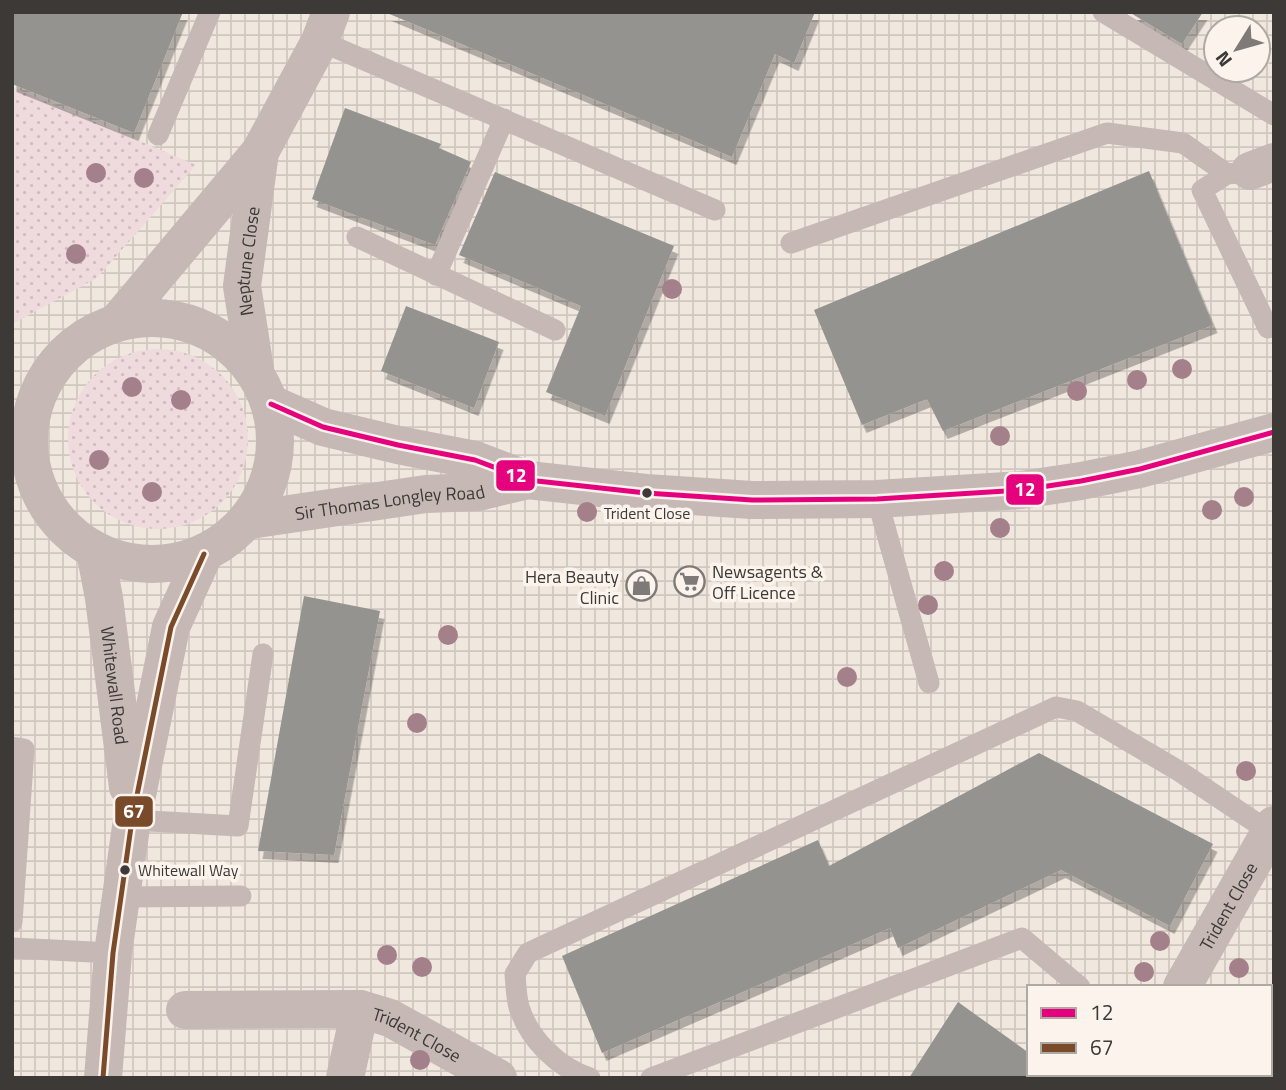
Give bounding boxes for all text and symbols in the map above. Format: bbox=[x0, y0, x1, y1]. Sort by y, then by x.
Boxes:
north arrow bbox=[1202, 14, 1272, 84]
text: N bbox=[1207, 46, 1239, 74]
street label: Neptune Close bbox=[229, 205, 266, 318]
line badge: 12 bbox=[495, 459, 536, 492]
text: 12 bbox=[505, 460, 527, 489]
line badge: 12 bbox=[1005, 473, 1045, 506]
text: 12 bbox=[1014, 474, 1036, 503]
street label: Sir Thomas Longley Road bbox=[293, 477, 487, 527]
marker: Trident Close bbox=[640, 486, 654, 500]
place label: Trident Close bbox=[604, 501, 690, 525]
place label: Newsagents & Off Licence bbox=[712, 558, 824, 606]
place label: Hera Beauty Clinic bbox=[525, 563, 619, 611]
supermarket icon: Newsagents & Off Licence bbox=[672, 564, 706, 598]
shop icon: Hera Beauty Clinic bbox=[625, 569, 659, 603]
street label: Whitewall Road bbox=[94, 625, 136, 746]
line badge: 67 bbox=[114, 795, 154, 828]
text: 67 bbox=[123, 796, 145, 825]
street label: Trident Close bbox=[1192, 857, 1264, 955]
place label: Whitewall Way bbox=[138, 858, 239, 882]
marker: Whitewall Way bbox=[118, 863, 132, 877]
legend bbox=[1027, 985, 1272, 1076]
text: 12 bbox=[1090, 996, 1114, 1028]
street label: Trident Close bbox=[369, 1000, 466, 1069]
text: 67 bbox=[1090, 1031, 1114, 1063]

